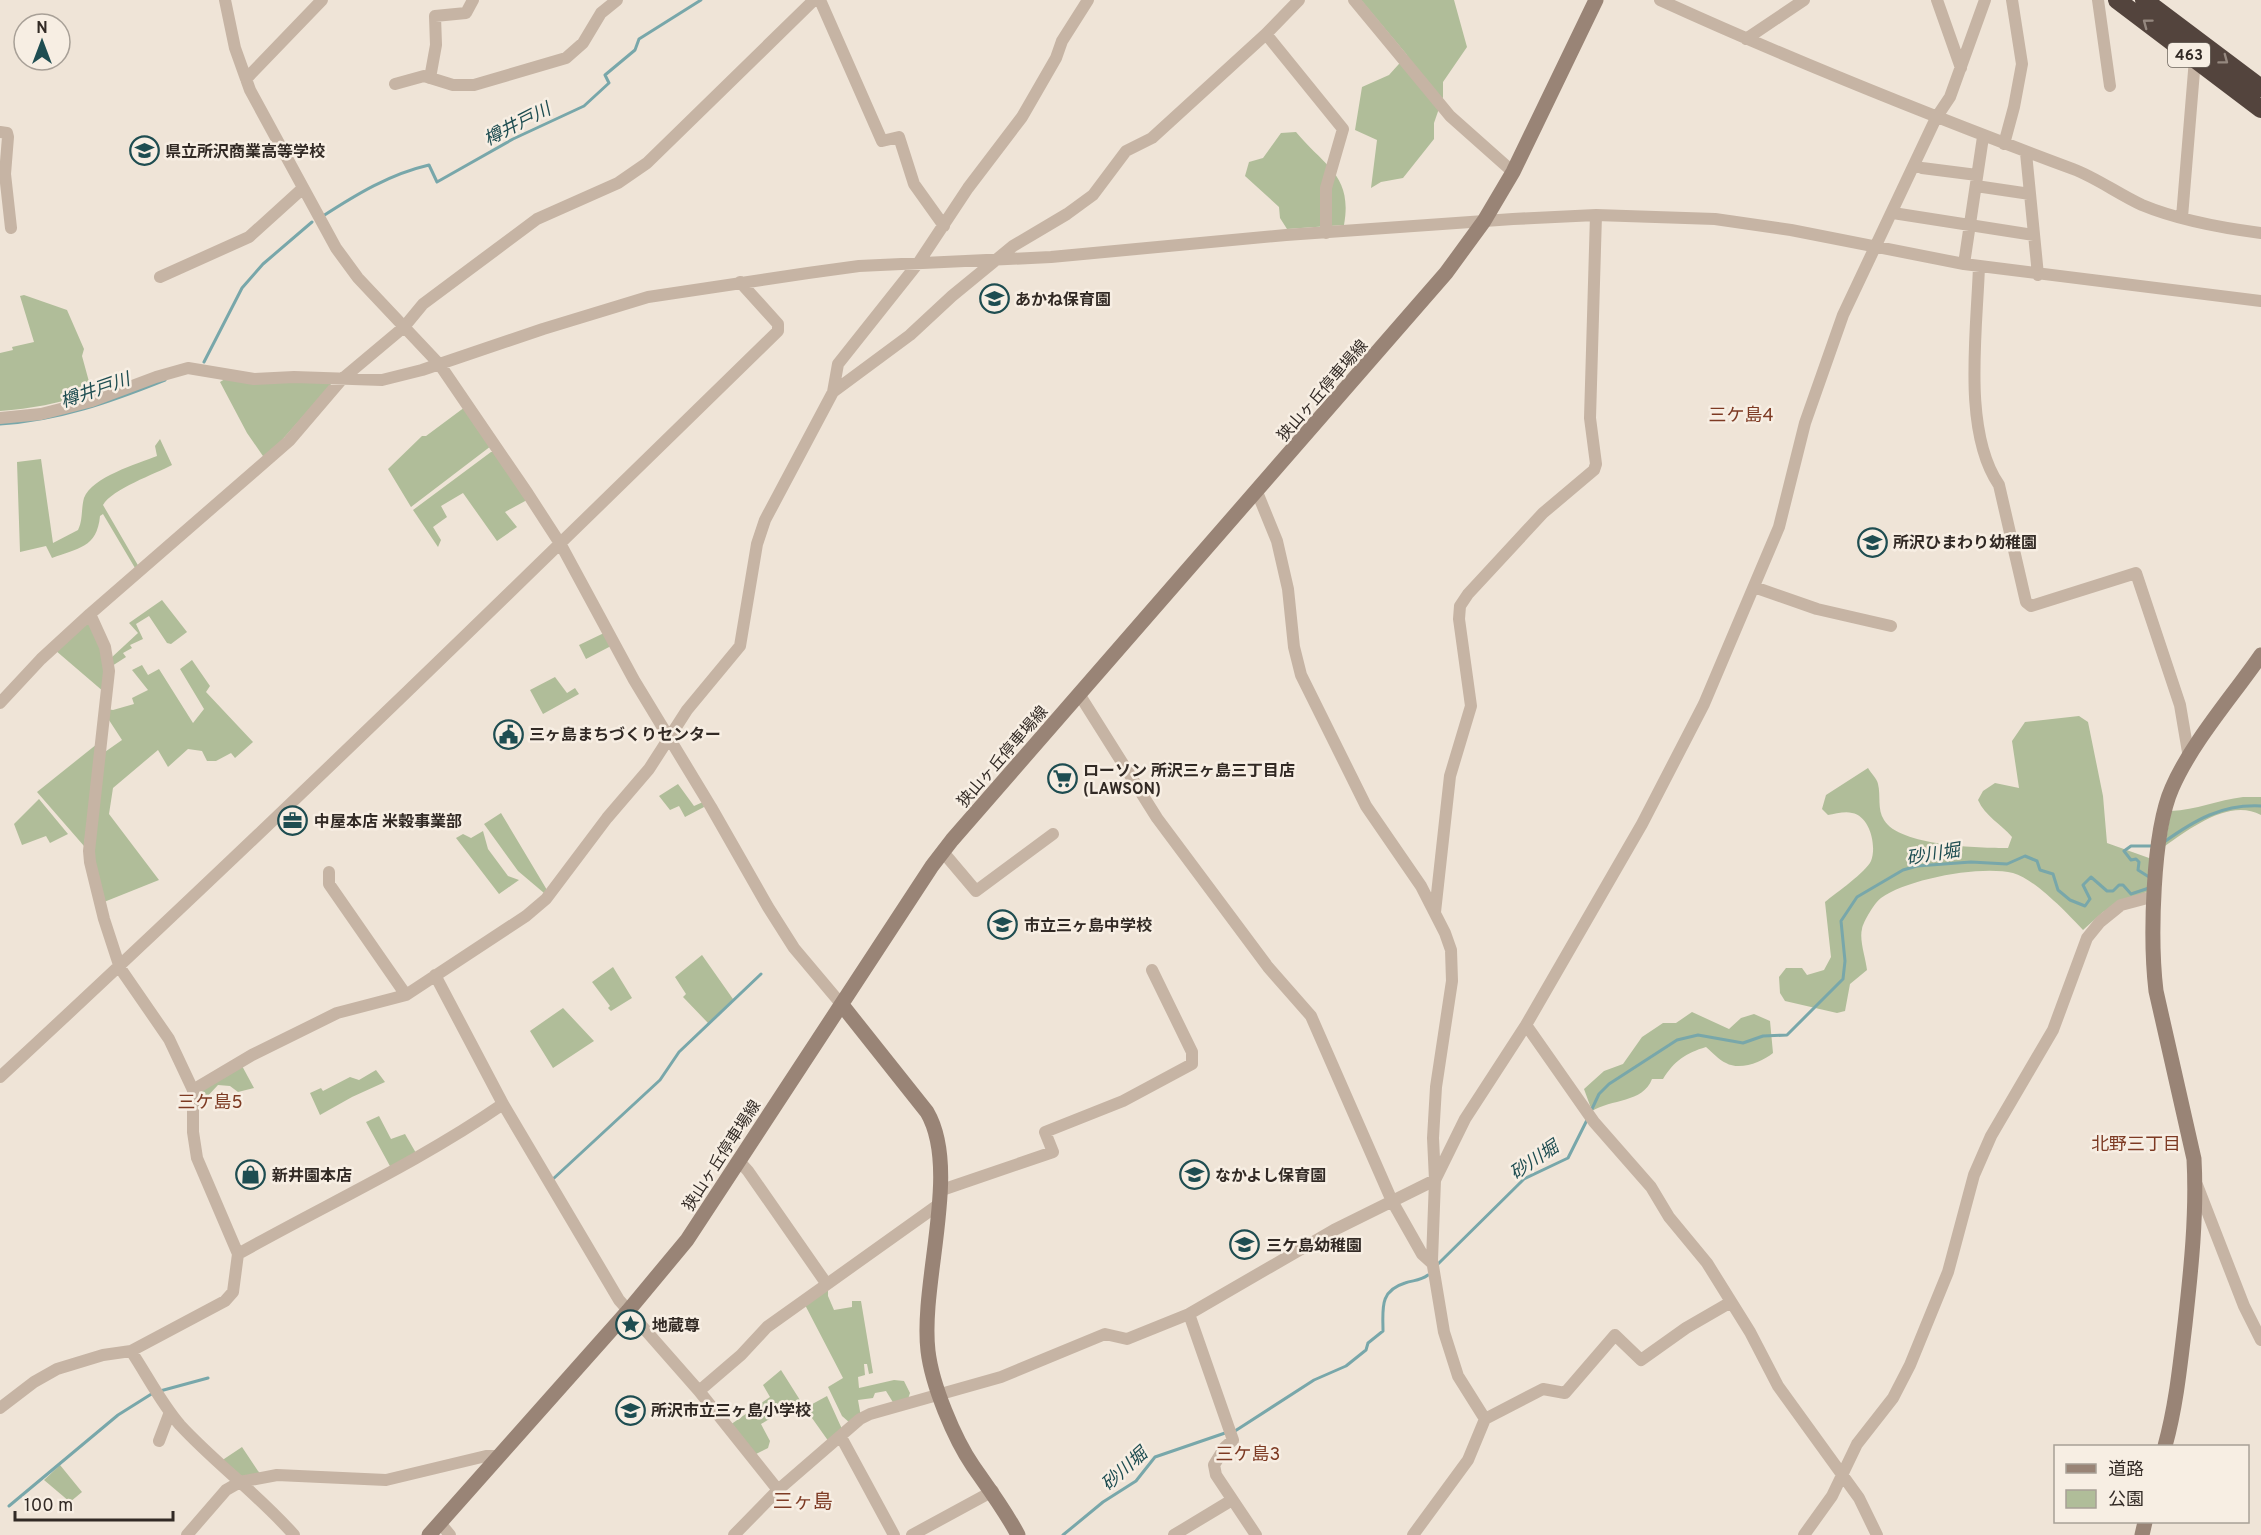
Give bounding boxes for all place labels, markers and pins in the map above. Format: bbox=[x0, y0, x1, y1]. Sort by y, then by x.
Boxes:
school or university icon: 県立所沢商業高等学校 bbox=[128, 135, 160, 167]
place label: 県立所沢商業高等学校 bbox=[165, 143, 325, 163]
school or university icon: あかね保育園 bbox=[978, 283, 1010, 315]
place label: あかね保育園 bbox=[1015, 291, 1111, 311]
school or university icon: 所沢ひまわり幼稚園 bbox=[1856, 526, 1888, 558]
place label: 所沢ひまわり幼稚園 bbox=[1893, 534, 2037, 554]
public building icon: 三ヶ島まちづくりセンター bbox=[492, 718, 524, 750]
place label: 三ヶ島まちづくりセンター bbox=[529, 726, 721, 746]
place label: ローソン 所沢三ヶ島三丁目店 (LAWSON) bbox=[1083, 762, 1295, 800]
supermarket icon: ローソン 所沢三ヶ島三丁目店 (LAWSON) bbox=[1046, 763, 1078, 795]
office icon: 中屋本店 米穀事業部 bbox=[277, 805, 309, 837]
place label: 中屋本店 米穀事業部 bbox=[314, 813, 462, 833]
school or university icon: 市立三ヶ島中学校 bbox=[987, 909, 1019, 941]
place label: 市立三ヶ島中学校 bbox=[1024, 917, 1152, 937]
shop icon: 新井園本店 bbox=[235, 1159, 267, 1191]
school or university icon: なかよし保育園 bbox=[1178, 1159, 1210, 1191]
place label: 新井園本店 bbox=[272, 1166, 352, 1187]
place label: なかよし保育園 bbox=[1215, 1167, 1326, 1187]
school or university icon: 三ケ島幼稚園 bbox=[1229, 1229, 1261, 1261]
place label: 三ケ島幼稚園 bbox=[1266, 1237, 1362, 1257]
place icon: 地蔵尊 bbox=[615, 1309, 647, 1341]
place label: 地蔵尊 bbox=[652, 1317, 700, 1337]
school or university icon: 所沢市立三ヶ島小学校 bbox=[614, 1394, 646, 1426]
place label: 所沢市立三ヶ島小学校 bbox=[651, 1402, 811, 1422]

